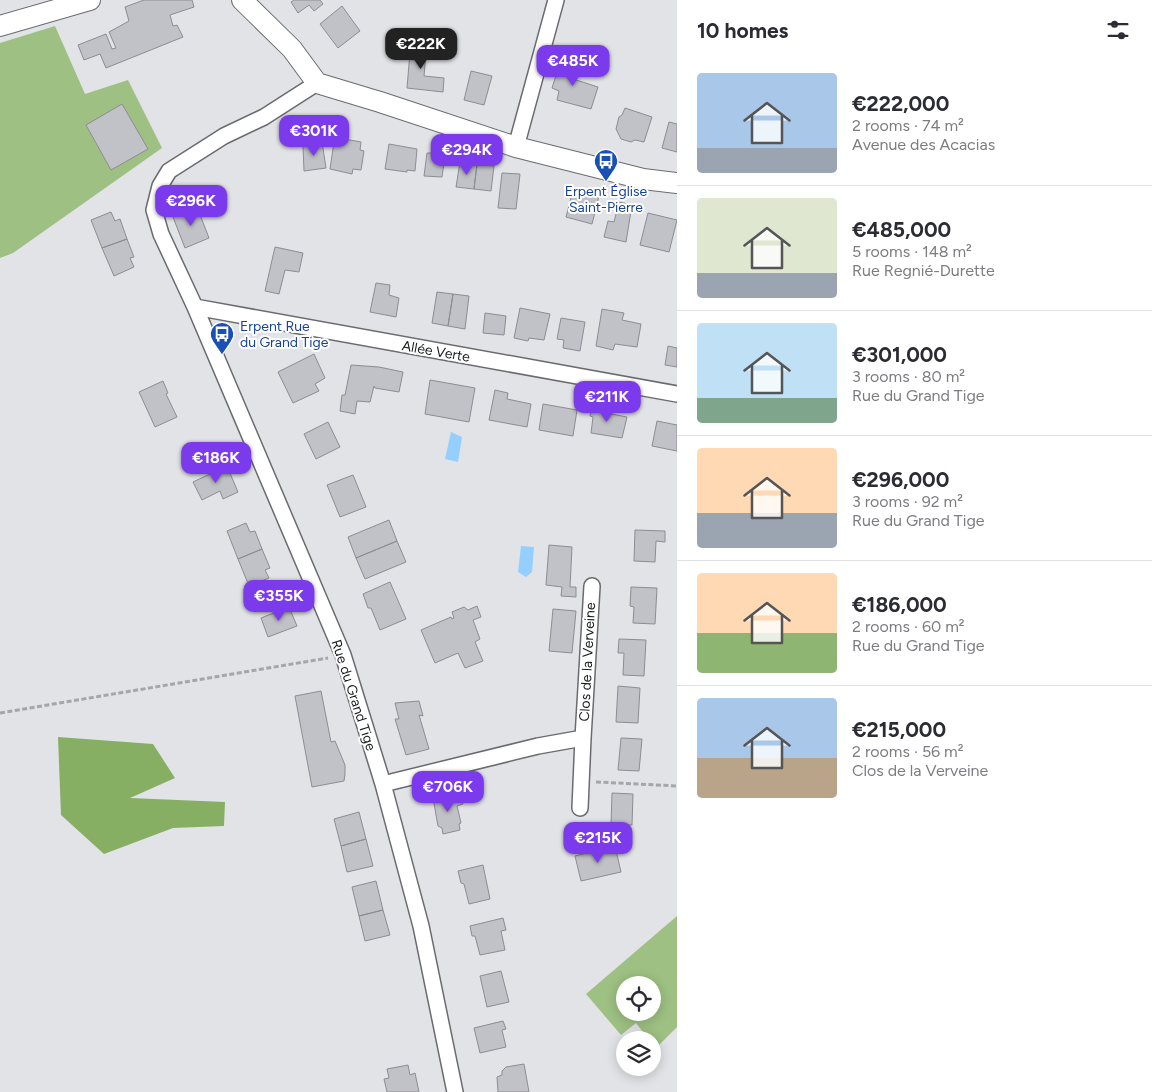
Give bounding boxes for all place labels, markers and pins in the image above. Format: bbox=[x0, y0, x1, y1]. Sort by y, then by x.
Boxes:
pin: €222K bbox=[386, 28, 456, 70]
pin: €485K bbox=[538, 44, 608, 87]
pin: €301K bbox=[279, 114, 349, 157]
pin: €294K bbox=[432, 134, 502, 176]
bus stop icon: Erpent Église Saint-Pierre bbox=[593, 148, 619, 182]
place label: Erpent Église Saint-Pierre bbox=[565, 183, 648, 216]
pin: €296K bbox=[156, 184, 226, 227]
place label: Erpent Rue du Grand Tige bbox=[240, 318, 329, 351]
bus stop icon: Erpent Rue du Grand Tige bbox=[209, 321, 235, 355]
pin: €211K bbox=[572, 380, 642, 423]
pin: €186K bbox=[181, 442, 251, 484]
pin: €355K bbox=[244, 580, 314, 622]
pin: €706K bbox=[413, 770, 483, 813]
pin: €215K bbox=[563, 822, 633, 864]

